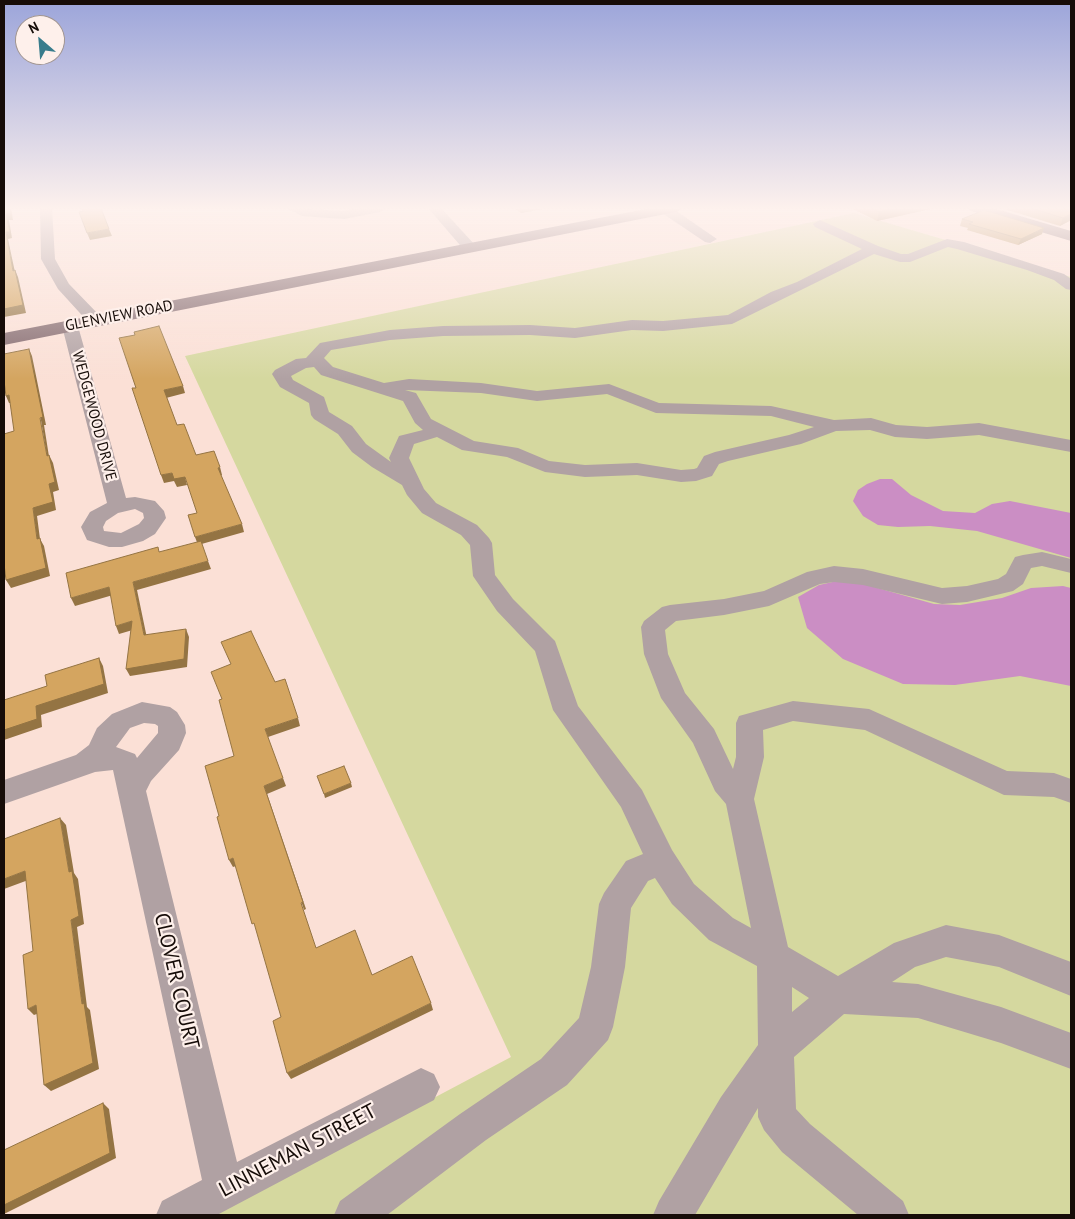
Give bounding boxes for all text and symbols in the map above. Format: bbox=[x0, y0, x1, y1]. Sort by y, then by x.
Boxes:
north arrow bbox=[15, 15, 65, 65]
text: N bbox=[25, 17, 42, 38]
street label: GLENVIEW ROAD bbox=[64, 297, 174, 335]
street label: WEDGEWOOD DRIVE bbox=[68, 349, 120, 483]
street label: CLOVER COURT bbox=[148, 910, 204, 1052]
street label: LINNEMAN STREET bbox=[215, 1099, 381, 1203]

